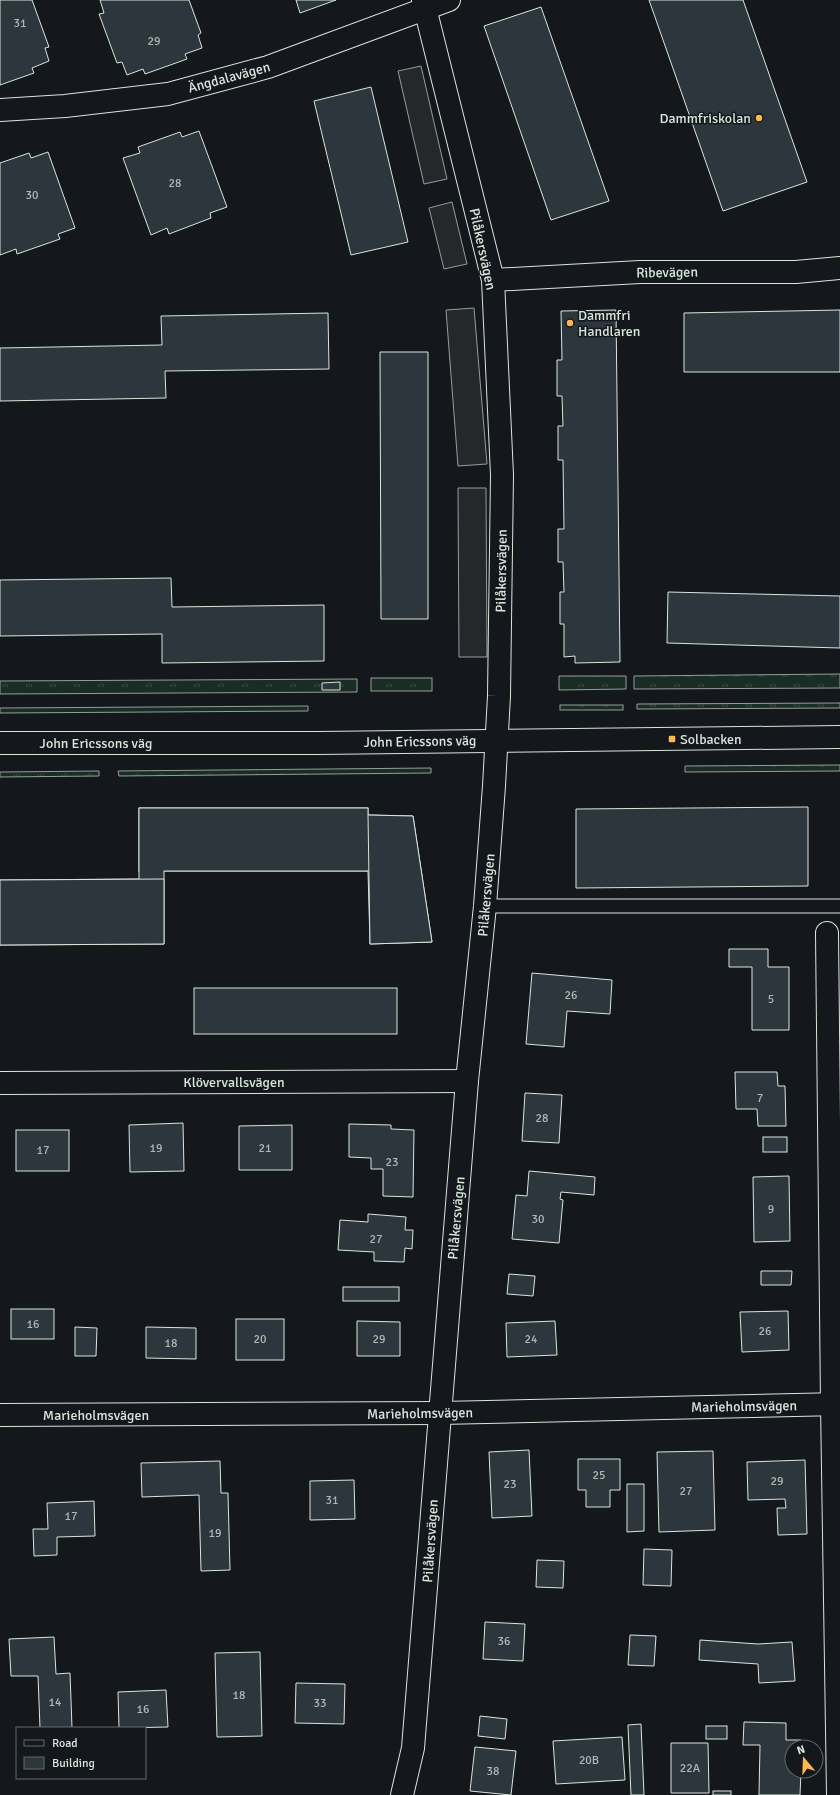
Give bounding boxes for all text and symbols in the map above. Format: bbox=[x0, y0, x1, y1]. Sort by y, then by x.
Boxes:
house number: 31 bbox=[14, 16, 26, 31]
house number: 29 bbox=[148, 34, 160, 49]
street label: Ängdalavägen bbox=[186, 58, 272, 97]
place label: Dammfriskolan bbox=[660, 110, 751, 127]
marker: Dammfriskolan bbox=[754, 113, 764, 123]
house number: 28 bbox=[169, 176, 181, 191]
house number: 30 bbox=[26, 188, 38, 203]
street label: Pilåkersvägen bbox=[466, 207, 499, 292]
street label: Ribevägen bbox=[636, 263, 698, 282]
place label: Dammfri Handlaren bbox=[578, 307, 640, 340]
marker: Dammfri Handlaren bbox=[565, 318, 575, 328]
street label: Pilåkersvägen bbox=[492, 529, 511, 613]
place label: Solbacken bbox=[680, 731, 742, 748]
street label: John Ericssons väg bbox=[363, 732, 477, 751]
marker: Solbacken bbox=[667, 734, 677, 744]
street label: John Ericssons väg bbox=[40, 735, 152, 752]
street label: Pilåkersvägen bbox=[474, 853, 499, 937]
house number: 26 bbox=[565, 988, 577, 1003]
house number: 5 bbox=[768, 992, 774, 1007]
street label: Klövervallsvägen bbox=[183, 1074, 285, 1091]
house number: 7 bbox=[757, 1091, 763, 1106]
house number: 28 bbox=[536, 1111, 548, 1126]
house number: 19 bbox=[150, 1141, 162, 1156]
house number: 21 bbox=[259, 1141, 271, 1156]
house number: 17 bbox=[37, 1143, 49, 1158]
house number: 23 bbox=[386, 1155, 398, 1170]
street label: Pilåkersvägen bbox=[444, 1176, 469, 1260]
house number: 9 bbox=[768, 1202, 774, 1217]
house number: 30 bbox=[532, 1212, 544, 1227]
house number: 27 bbox=[370, 1232, 382, 1247]
house number: 16 bbox=[27, 1317, 39, 1332]
house number: 26 bbox=[759, 1324, 771, 1339]
house number: 20 bbox=[254, 1332, 266, 1347]
house number: 29 bbox=[373, 1332, 385, 1347]
house number: 24 bbox=[525, 1332, 538, 1347]
house number: 18 bbox=[165, 1336, 177, 1351]
street label: Marieholmsvägen bbox=[691, 1397, 797, 1416]
street label: Marieholmsvägen bbox=[367, 1404, 473, 1423]
street label: Marieholmsvägen bbox=[43, 1407, 149, 1424]
house number: 25 bbox=[593, 1468, 605, 1483]
house number: 29 bbox=[771, 1474, 783, 1489]
house number: 23 bbox=[504, 1477, 516, 1492]
house number: 27 bbox=[680, 1484, 692, 1499]
house number: 31 bbox=[326, 1493, 338, 1508]
street label: Pilåkersvägen bbox=[419, 1499, 442, 1583]
house number: 17 bbox=[65, 1509, 77, 1524]
house number: 19 bbox=[209, 1526, 221, 1541]
house number: 36 bbox=[498, 1634, 510, 1649]
house number: 18 bbox=[233, 1688, 245, 1703]
house number: 14 bbox=[49, 1695, 62, 1710]
house number: 33 bbox=[314, 1696, 326, 1711]
house number: 16 bbox=[137, 1702, 149, 1717]
legend bbox=[16, 1727, 146, 1779]
text: Road bbox=[52, 1736, 78, 1751]
north arrow bbox=[784, 1739, 824, 1779]
text: N bbox=[795, 1743, 807, 1757]
house number: 20B bbox=[579, 1753, 599, 1768]
text: Building bbox=[52, 1756, 95, 1771]
house number: 22A bbox=[680, 1761, 701, 1776]
house number: 38 bbox=[487, 1764, 499, 1779]

